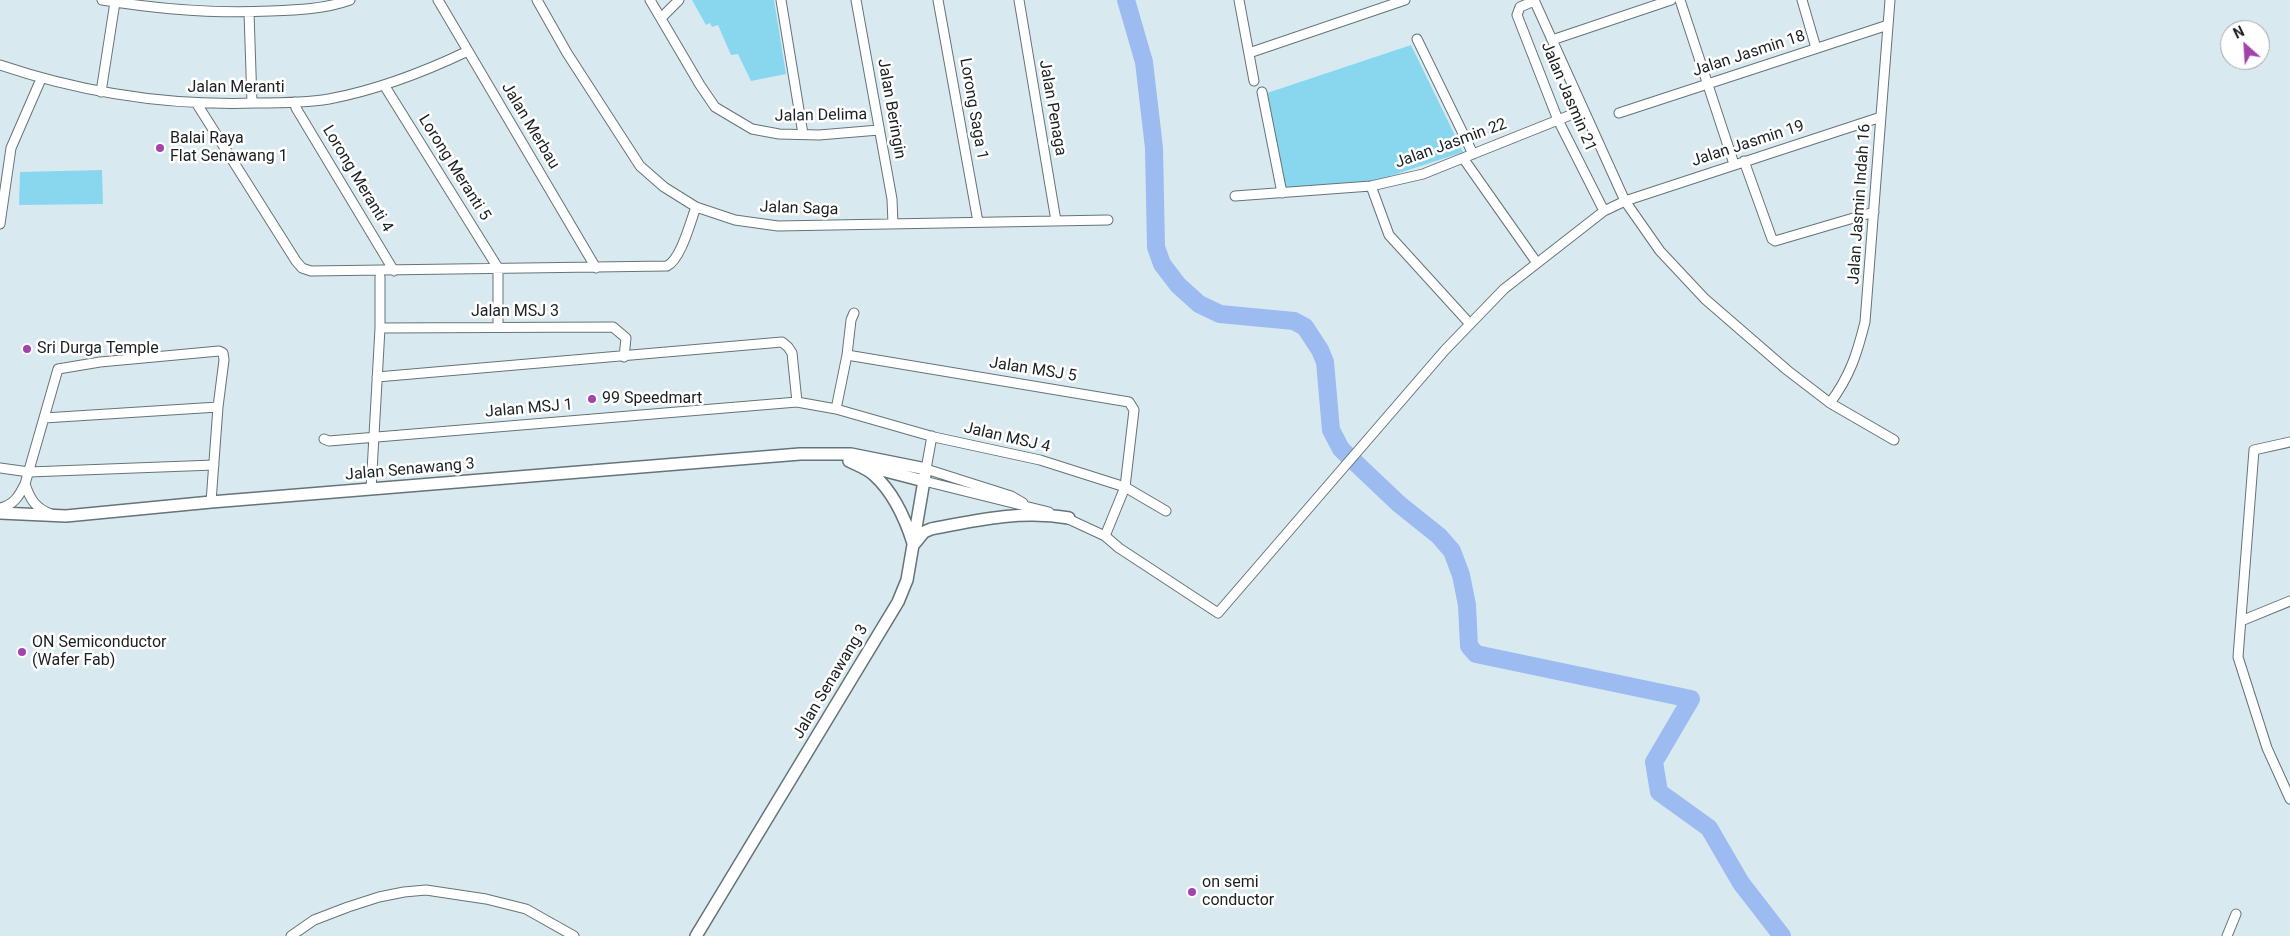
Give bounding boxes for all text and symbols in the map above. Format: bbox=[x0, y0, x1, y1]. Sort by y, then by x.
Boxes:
north arrow bbox=[2220, 20, 2270, 70]
text: N bbox=[2231, 23, 2247, 42]
street label: Jalan Jasmin 18 bbox=[1690, 27, 1808, 81]
street label: Jalan Jasmin 21 bbox=[1536, 39, 1600, 155]
street label: Jalan Beringin bbox=[873, 57, 909, 161]
street label: Lorong Saga 1 bbox=[955, 57, 991, 161]
street label: Jalan Penaga bbox=[1034, 59, 1070, 157]
street label: Jalan Meranti bbox=[187, 78, 285, 98]
street label: Jalan Merbau bbox=[497, 79, 563, 173]
street label: Jalan Delima bbox=[775, 106, 867, 126]
street label: Lorong Meranti 5 bbox=[414, 112, 494, 224]
street label: Jalan Jasmin 22 bbox=[1393, 115, 1509, 173]
street label: Jalan Jasmin 19 bbox=[1689, 117, 1807, 171]
street label: Lorong Meranti 4 bbox=[318, 122, 396, 236]
street label: Jalan Jasmin Indah 16 bbox=[1845, 123, 1875, 285]
place label: Balai Raya Flat Senawang 1 bbox=[170, 129, 288, 167]
marker: Balai Raya Flat Senawang 1 bbox=[154, 142, 166, 154]
street label: Jalan Saga bbox=[759, 198, 839, 220]
street label: Jalan MSJ 3 bbox=[471, 302, 559, 322]
place label: Sri Durga Temple bbox=[37, 339, 159, 359]
marker: Sri Durga Temple bbox=[21, 343, 33, 355]
street label: Jalan MSJ 5 bbox=[988, 354, 1078, 386]
place label: 99 Speedmart bbox=[602, 389, 702, 409]
marker: 99 Speedmart bbox=[586, 393, 598, 405]
street label: Jalan MSJ 1 bbox=[484, 396, 574, 422]
street label: Jalan MSJ 4 bbox=[962, 419, 1052, 457]
street label: Jalan Senawang 3 bbox=[344, 455, 476, 485]
street label: Jalan Senawang 3 bbox=[789, 621, 873, 743]
place label: ON Semiconductor (Wafer Fab) bbox=[32, 633, 166, 671]
marker: ON Semiconductor (Wafer Fab) bbox=[16, 646, 28, 658]
place label: on semi conductor bbox=[1202, 873, 1274, 911]
marker: on semi conductor bbox=[1186, 886, 1198, 898]

